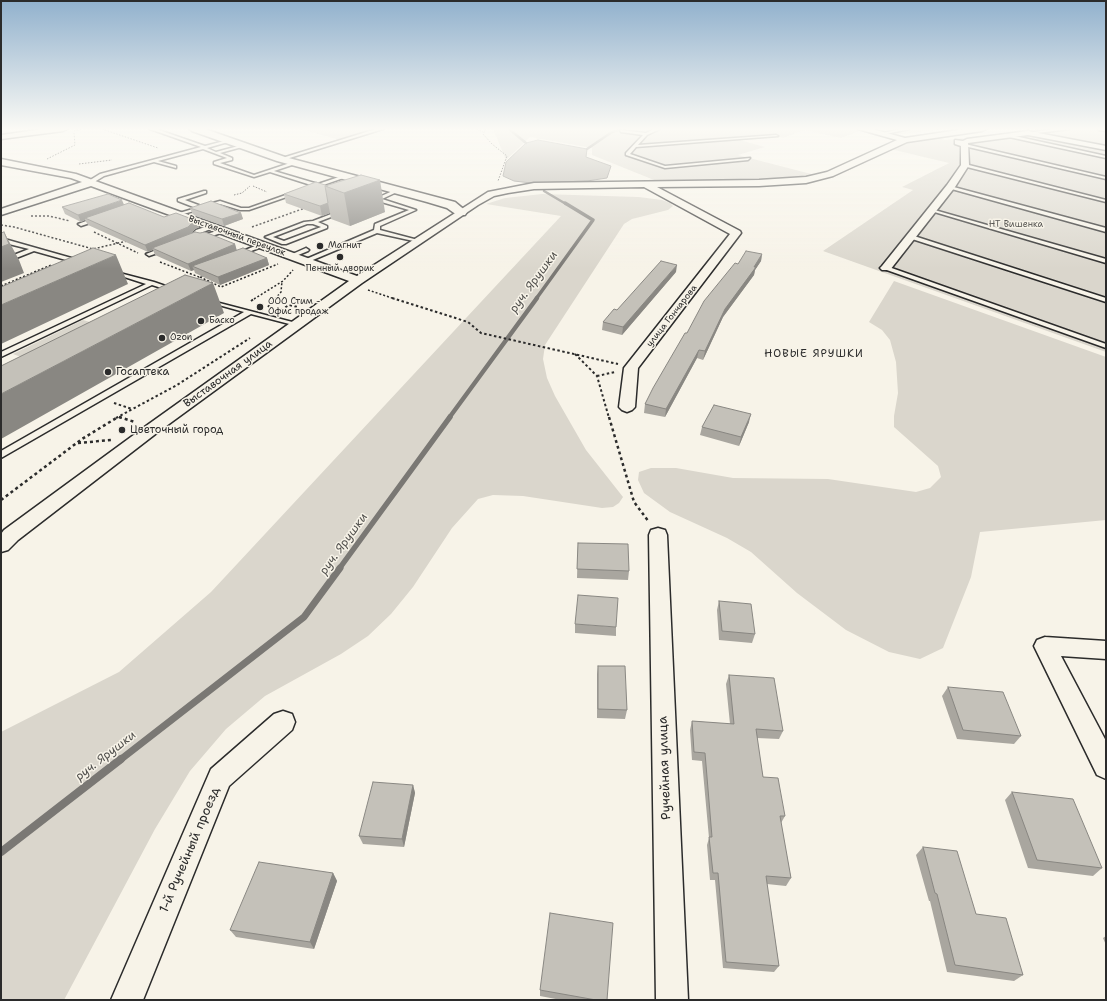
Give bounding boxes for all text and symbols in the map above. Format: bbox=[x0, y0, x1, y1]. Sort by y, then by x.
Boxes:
street label: Выставочный переулок bbox=[187, 213, 287, 259]
park label: НТ Вишенка bbox=[989, 220, 1043, 230]
marker: Магнит bbox=[315, 241, 325, 251]
place label: Магнит bbox=[328, 241, 362, 251]
water label: руч. Ярушки bbox=[507, 248, 561, 316]
marker: Пенный дворик bbox=[335, 252, 345, 262]
place label: Пенный дворик bbox=[306, 264, 374, 274]
street label: улица Гончарова bbox=[644, 283, 700, 349]
place label: ООО Стим - Офис продаж bbox=[268, 297, 328, 318]
marker: ООО Стим - Офис продаж bbox=[255, 302, 265, 312]
marker: Баско bbox=[196, 316, 206, 326]
place label: Баско bbox=[209, 316, 235, 326]
marker: Ozon bbox=[157, 333, 167, 343]
place label: Ozon bbox=[170, 333, 192, 343]
street label: Выставочная улица bbox=[181, 337, 275, 411]
district label: НОВЫЕ ЯРУШКИ bbox=[764, 347, 864, 361]
place label: Госаптека bbox=[116, 365, 169, 379]
marker: Госаптека bbox=[103, 367, 113, 377]
place label: Цветочный город bbox=[130, 423, 223, 437]
marker: Цветочный город bbox=[117, 425, 127, 435]
water label: руч. Ярушки bbox=[317, 510, 371, 578]
street label: Ручейная улица bbox=[655, 716, 675, 820]
water label: руч. Ярушки bbox=[73, 728, 139, 784]
street label: 1-й Ручейный проезд bbox=[156, 785, 224, 915]

